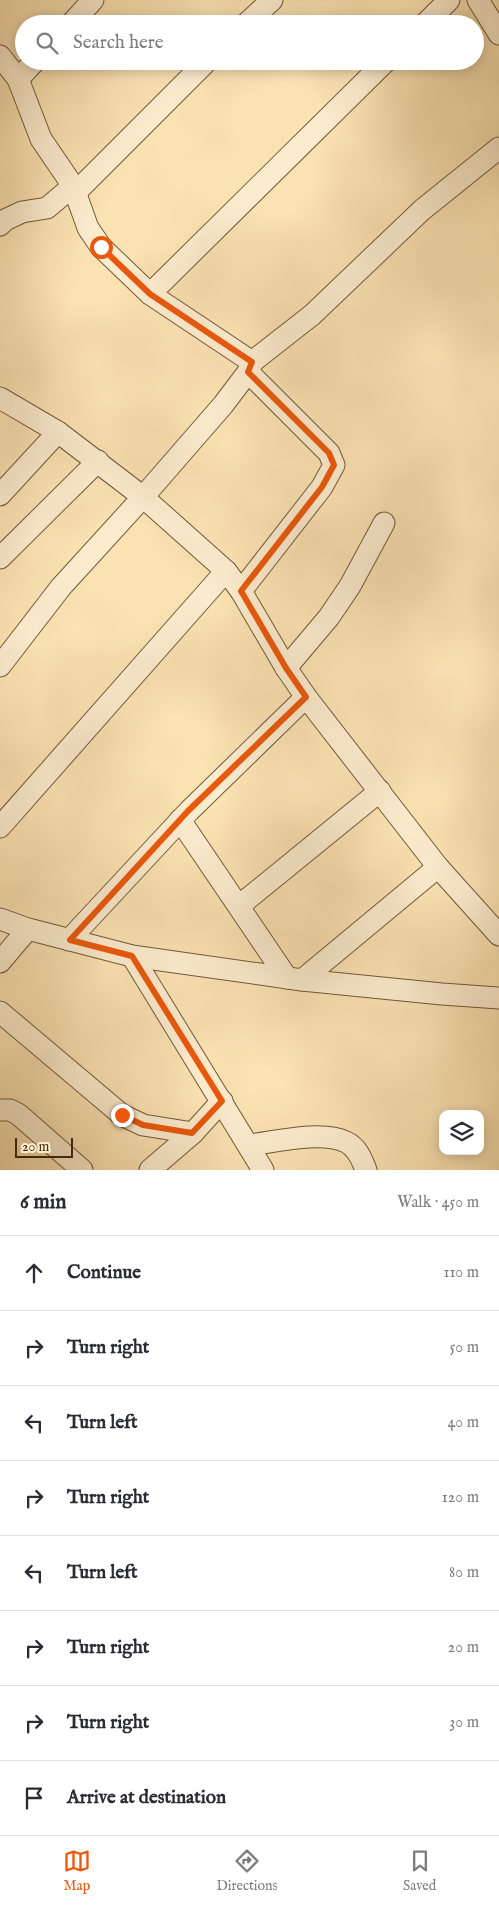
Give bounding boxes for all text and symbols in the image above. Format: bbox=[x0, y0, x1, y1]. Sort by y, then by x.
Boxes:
search box bbox=[15, 15, 484, 70]
icon: search bbox=[33, 29, 61, 57]
text: Search here bbox=[73, 31, 164, 55]
route start bbox=[90, 236, 113, 259]
route end bbox=[111, 1104, 134, 1127]
map controls bbox=[439, 1110, 484, 1155]
button: layers bbox=[439, 1110, 484, 1155]
scale bar bbox=[15, 1135, 72, 1158]
text: 20 m bbox=[22, 1138, 49, 1156]
text: 6 min bbox=[20, 1189, 66, 1216]
text: Walk · 450 m bbox=[397, 1193, 479, 1213]
icon: ahead bbox=[20, 1259, 48, 1287]
text: Continue bbox=[67, 1261, 141, 1285]
text: 110 m bbox=[443, 1263, 479, 1283]
icon: right bbox=[20, 1334, 48, 1362]
text: Turn right bbox=[67, 1336, 149, 1360]
text: 50 m bbox=[450, 1338, 479, 1358]
icon: left bbox=[20, 1409, 48, 1437]
text: Turn left bbox=[67, 1411, 138, 1435]
text: 40 m bbox=[447, 1413, 479, 1433]
icon: right bbox=[20, 1484, 48, 1512]
text: Turn right bbox=[67, 1486, 149, 1510]
text: 120 m bbox=[442, 1488, 479, 1508]
icon: left bbox=[20, 1559, 48, 1587]
text: Turn left bbox=[67, 1561, 138, 1585]
text: 80 m bbox=[449, 1563, 479, 1583]
icon: right bbox=[20, 1634, 48, 1662]
text: Turn right bbox=[67, 1636, 149, 1660]
text: 20 m bbox=[448, 1638, 479, 1658]
icon: right bbox=[20, 1709, 48, 1737]
text: Turn right bbox=[67, 1711, 149, 1735]
text: 30 m bbox=[449, 1713, 479, 1733]
icon: arrive bbox=[20, 1784, 48, 1812]
text: Arrive at destination bbox=[67, 1786, 226, 1810]
tab: Map bbox=[63, 1847, 91, 1895]
tab: Directions bbox=[216, 1847, 277, 1895]
tab: Saved bbox=[403, 1847, 436, 1895]

